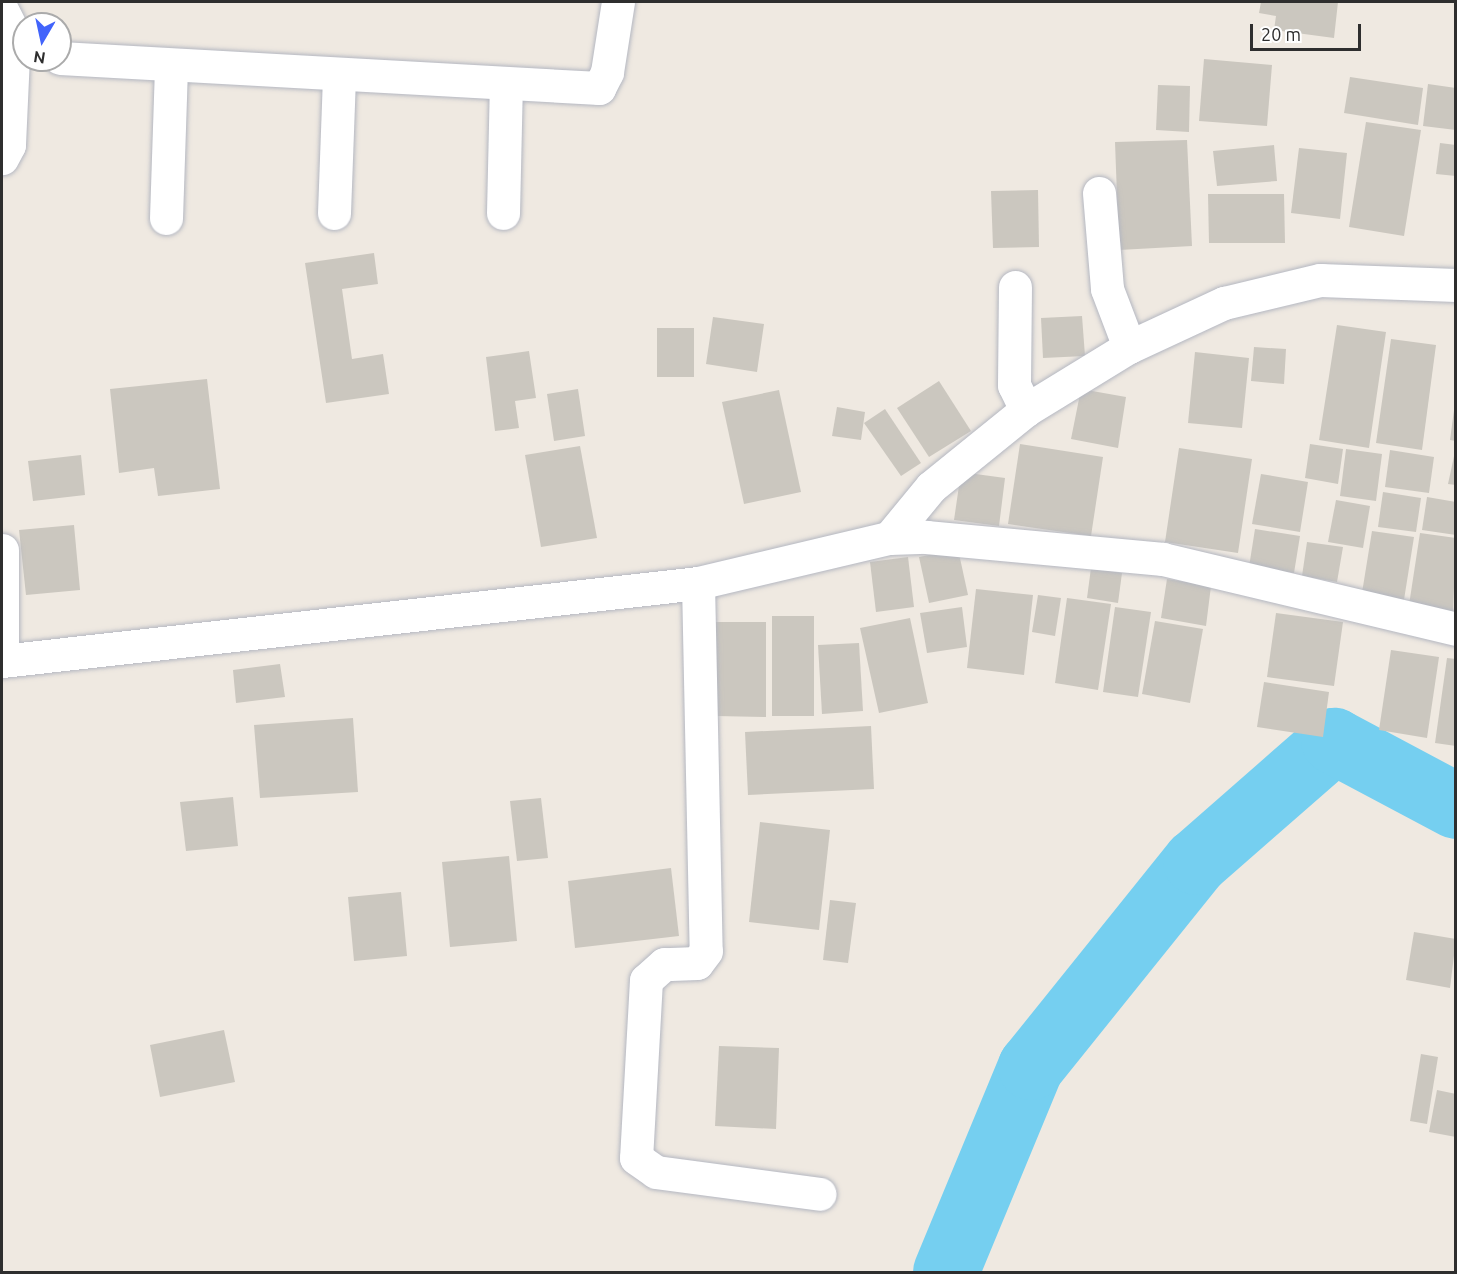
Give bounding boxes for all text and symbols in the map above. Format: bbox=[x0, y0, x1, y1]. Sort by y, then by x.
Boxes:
north arrow bbox=[12, 12, 72, 72]
scale bar bbox=[1253, 12, 1364, 50]
text: 20 m bbox=[1261, 24, 1301, 44]
text: N bbox=[32, 48, 47, 68]

